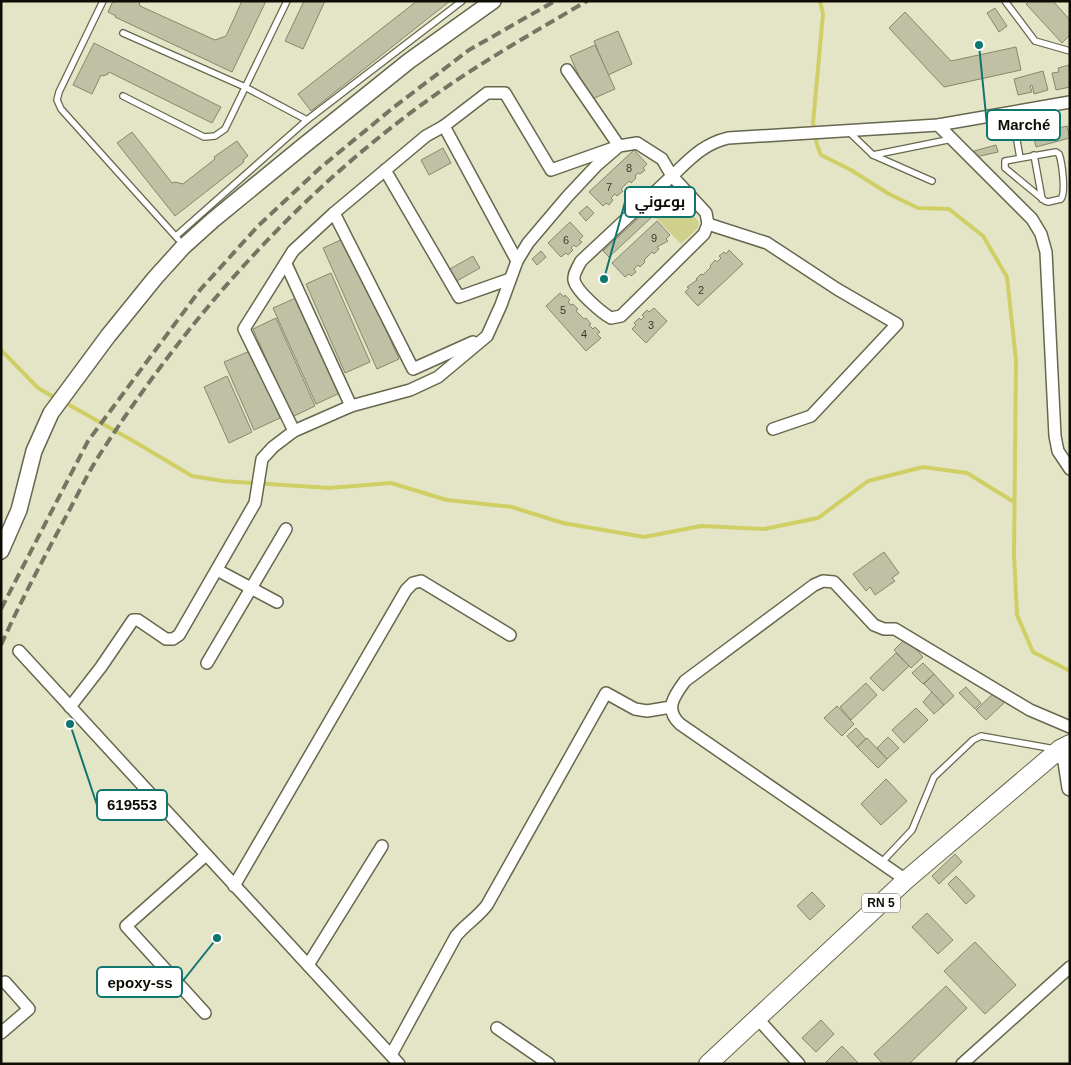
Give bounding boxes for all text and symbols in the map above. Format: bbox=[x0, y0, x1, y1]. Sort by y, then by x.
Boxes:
callout: Marché bbox=[987, 110, 1060, 140]
text: Marché bbox=[998, 116, 1050, 133]
house number: 8 bbox=[626, 162, 632, 174]
house number: 7 bbox=[606, 181, 612, 193]
callout: بوعوني bbox=[625, 187, 695, 217]
text: بوعوني bbox=[635, 193, 685, 214]
house number: 9 bbox=[651, 232, 657, 244]
house number: 6 bbox=[563, 234, 569, 246]
house number: 2 bbox=[698, 284, 704, 296]
house number: 5 bbox=[560, 304, 566, 316]
house number: 3 bbox=[648, 319, 654, 331]
house number: 4 bbox=[581, 328, 587, 340]
callout: 619553 bbox=[97, 790, 167, 820]
text: 619553 bbox=[107, 796, 157, 813]
road number: RN 5 bbox=[862, 894, 900, 912]
callout: epoxy-ss bbox=[97, 967, 182, 997]
text: epoxy-ss bbox=[107, 974, 173, 991]

